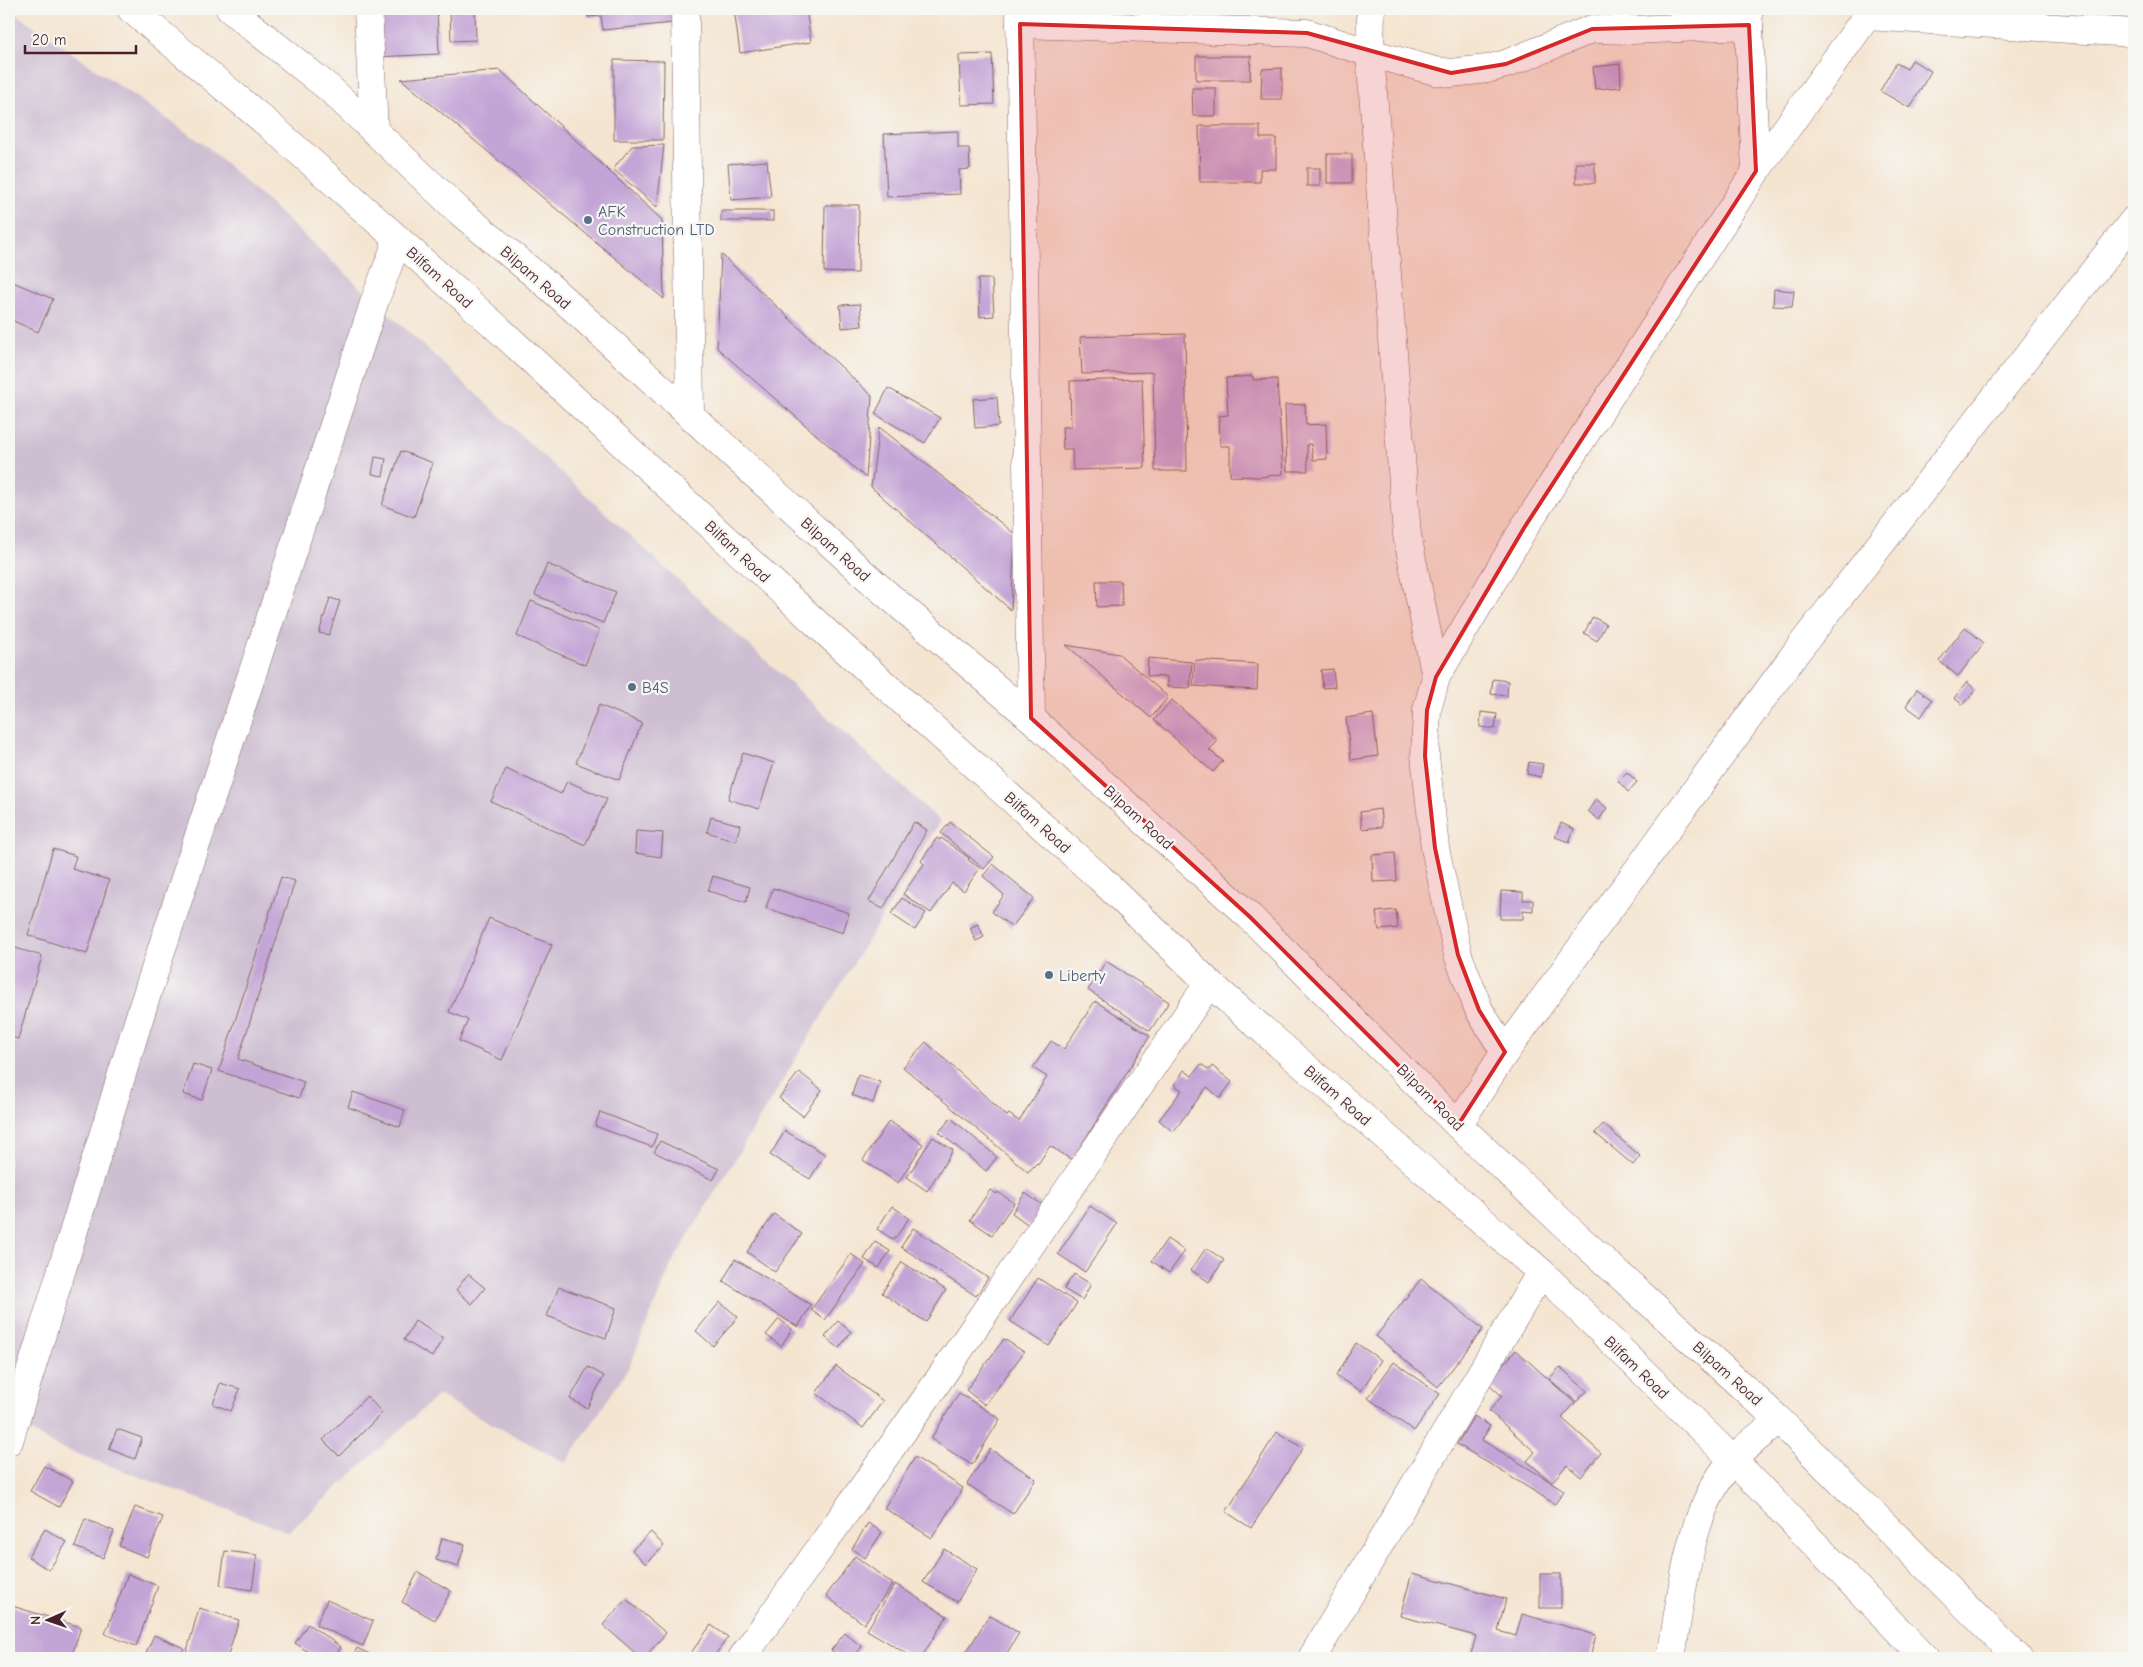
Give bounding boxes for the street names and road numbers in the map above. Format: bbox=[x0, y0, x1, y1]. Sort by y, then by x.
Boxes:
street label: Bilpam Road bbox=[497, 242, 574, 313]
street label: Bilfam Road bbox=[403, 243, 476, 312]
street label: Bilpam Road bbox=[797, 514, 874, 586]
street label: Bilfam Road bbox=[701, 517, 774, 586]
street label: Bilpam Road bbox=[1100, 782, 1177, 854]
street label: Bilfam Road bbox=[1001, 788, 1074, 857]
street label: Bilpam Road bbox=[1393, 1061, 1467, 1135]
street label: Bilfam Road bbox=[1300, 1062, 1374, 1130]
street label: Bilfam Road bbox=[1600, 1333, 1672, 1403]
street label: Bilpam Road bbox=[1689, 1338, 1766, 1410]

